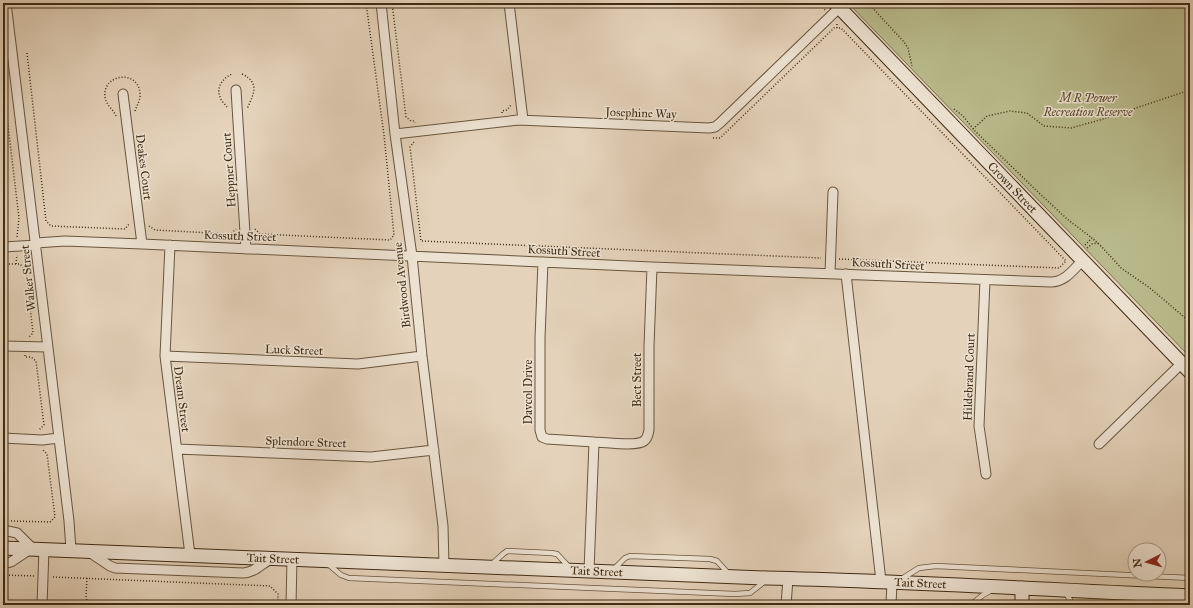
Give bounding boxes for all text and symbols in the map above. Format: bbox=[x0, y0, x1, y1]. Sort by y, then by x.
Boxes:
park label: M R Power Recreation Reserve bbox=[1042, 91, 1133, 119]
street label: Josephine Way bbox=[603, 105, 677, 122]
street label: Heppner Court bbox=[219, 131, 239, 208]
street label: Deakes Court bbox=[133, 133, 155, 202]
street label: Crown Street bbox=[985, 159, 1041, 216]
street label: Kossuth Street bbox=[203, 228, 277, 244]
street label: Birdwood Avenue bbox=[391, 241, 413, 329]
street label: Kossuth Street bbox=[527, 242, 602, 260]
street label: Walker Street bbox=[17, 243, 38, 312]
street label: Kossuth Street bbox=[851, 255, 926, 273]
street label: Hildebrand Court bbox=[960, 332, 978, 421]
street label: Luck Street bbox=[265, 342, 324, 358]
street label: Bect Street bbox=[630, 352, 644, 407]
street label: Davcol Drive bbox=[521, 360, 535, 424]
street label: Dream Street bbox=[171, 365, 193, 434]
street label: Splendore Street bbox=[265, 434, 348, 450]
north arrow bbox=[1127, 542, 1167, 582]
street label: Tait Street bbox=[246, 551, 300, 567]
text: N bbox=[1131, 557, 1145, 568]
street label: Tait Street bbox=[570, 563, 624, 579]
street label: Tait Street bbox=[894, 575, 948, 591]

